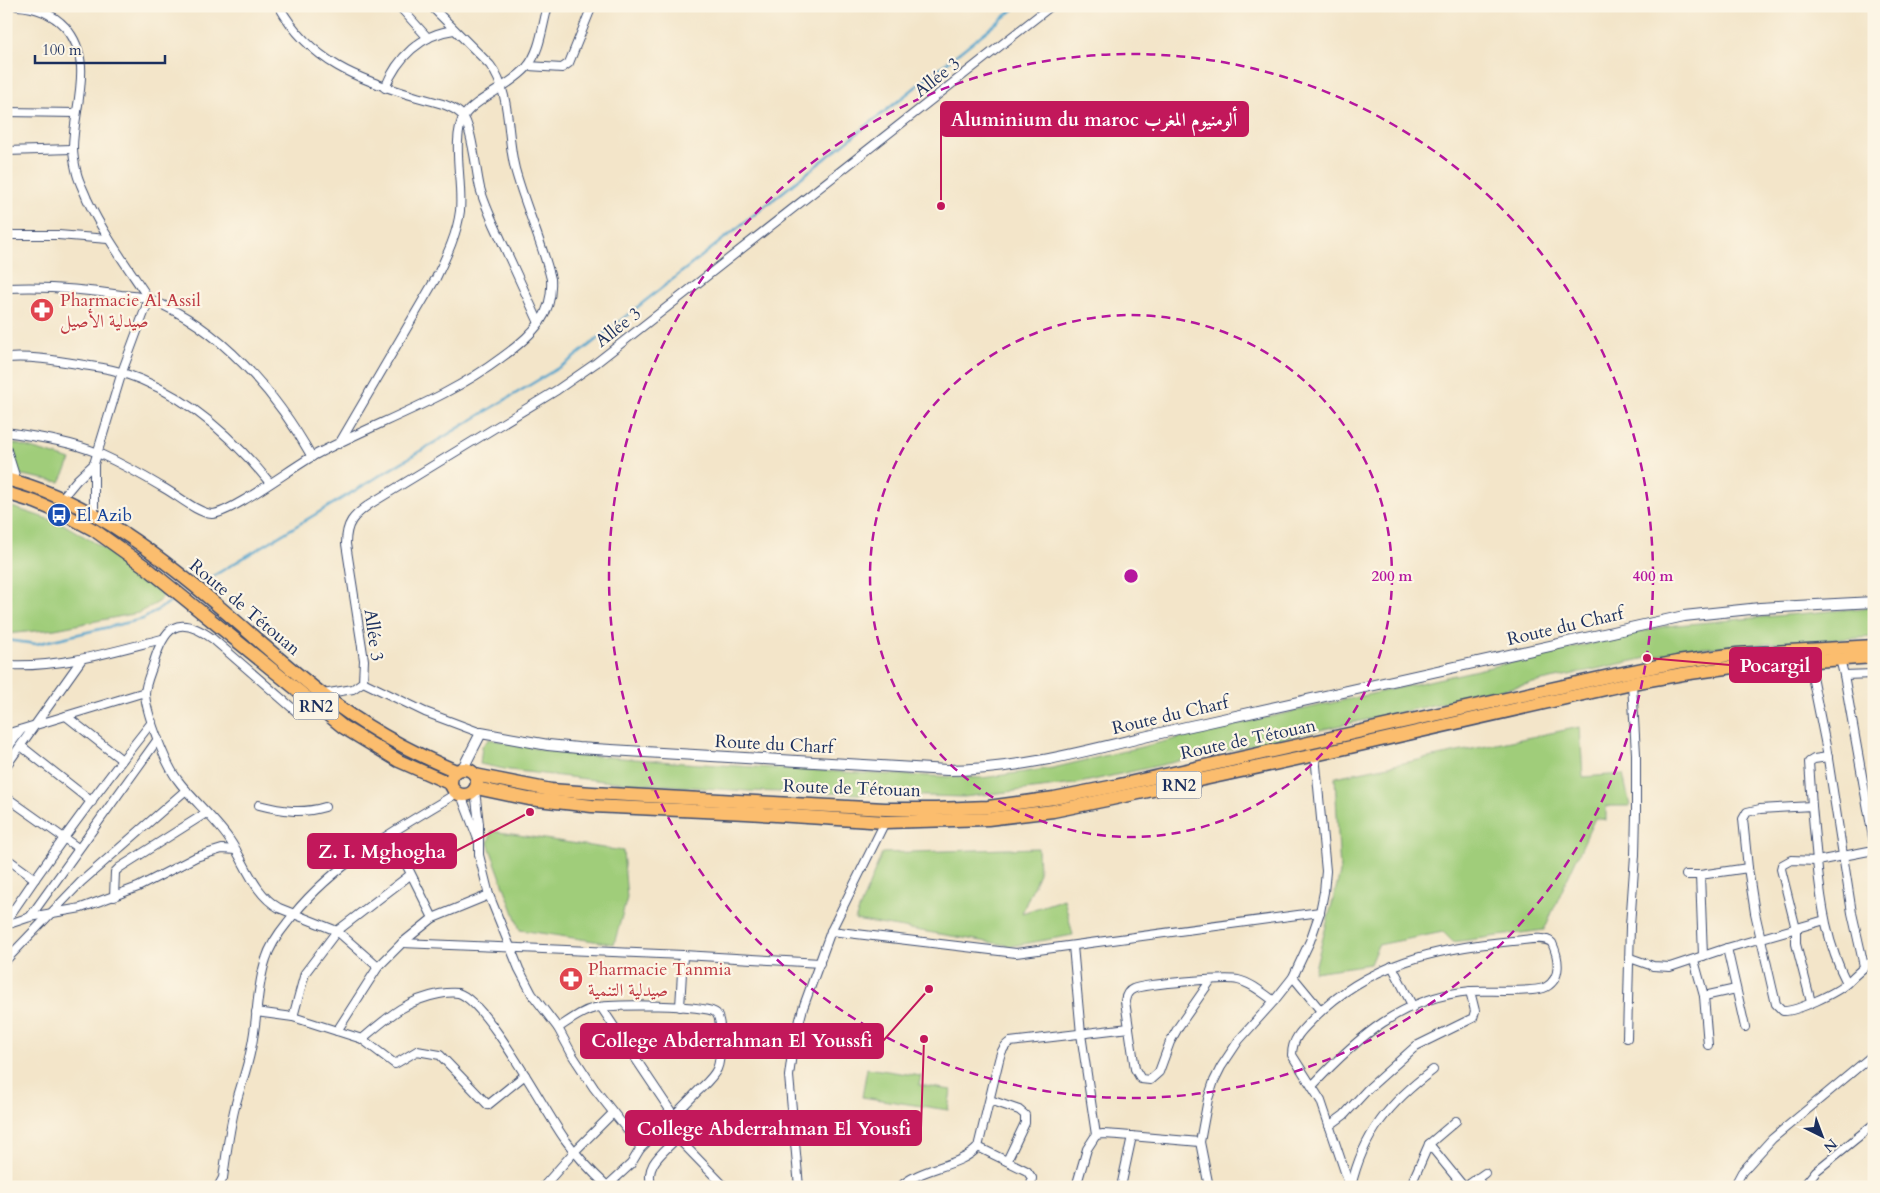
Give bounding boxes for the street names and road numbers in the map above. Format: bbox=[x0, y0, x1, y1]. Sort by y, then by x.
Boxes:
street label: Allée 3 bbox=[909, 51, 966, 103]
street label: Allée 3 bbox=[590, 301, 647, 353]
street label: Route de Tétouan bbox=[184, 553, 306, 662]
street label: Route du Charf bbox=[1505, 600, 1629, 652]
street label: Allée 3 bbox=[357, 607, 390, 663]
street label: Route du Charf bbox=[1110, 689, 1234, 741]
road number: RN2 bbox=[294, 692, 338, 719]
street label: Route de Tétouan bbox=[1178, 713, 1319, 766]
street label: Route du Charf bbox=[714, 729, 837, 760]
road number: RN2 bbox=[1156, 772, 1202, 798]
street label: Route de Tétouan bbox=[783, 774, 922, 803]

